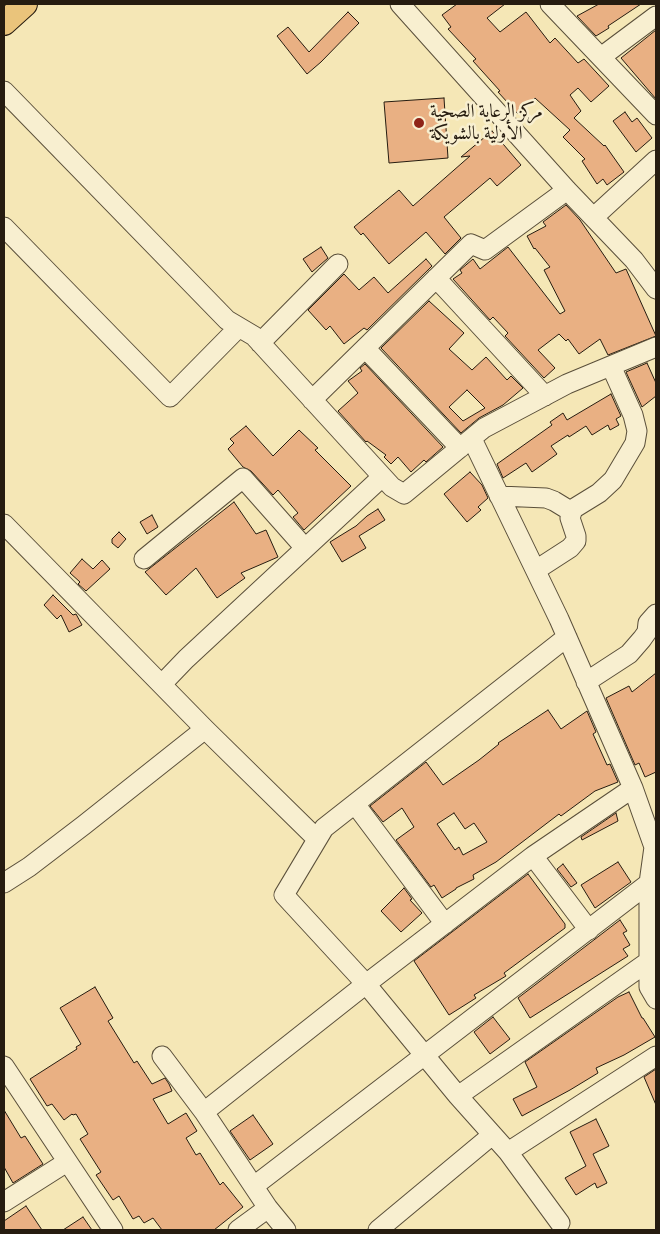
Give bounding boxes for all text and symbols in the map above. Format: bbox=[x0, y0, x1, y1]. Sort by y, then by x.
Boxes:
place label: مركز الرعاية الصحية الأولية بالشويكة bbox=[430, 101, 543, 145]
marker: مركز الرعاية الصحية الأولية بالشويكة bbox=[412, 116, 426, 130]

